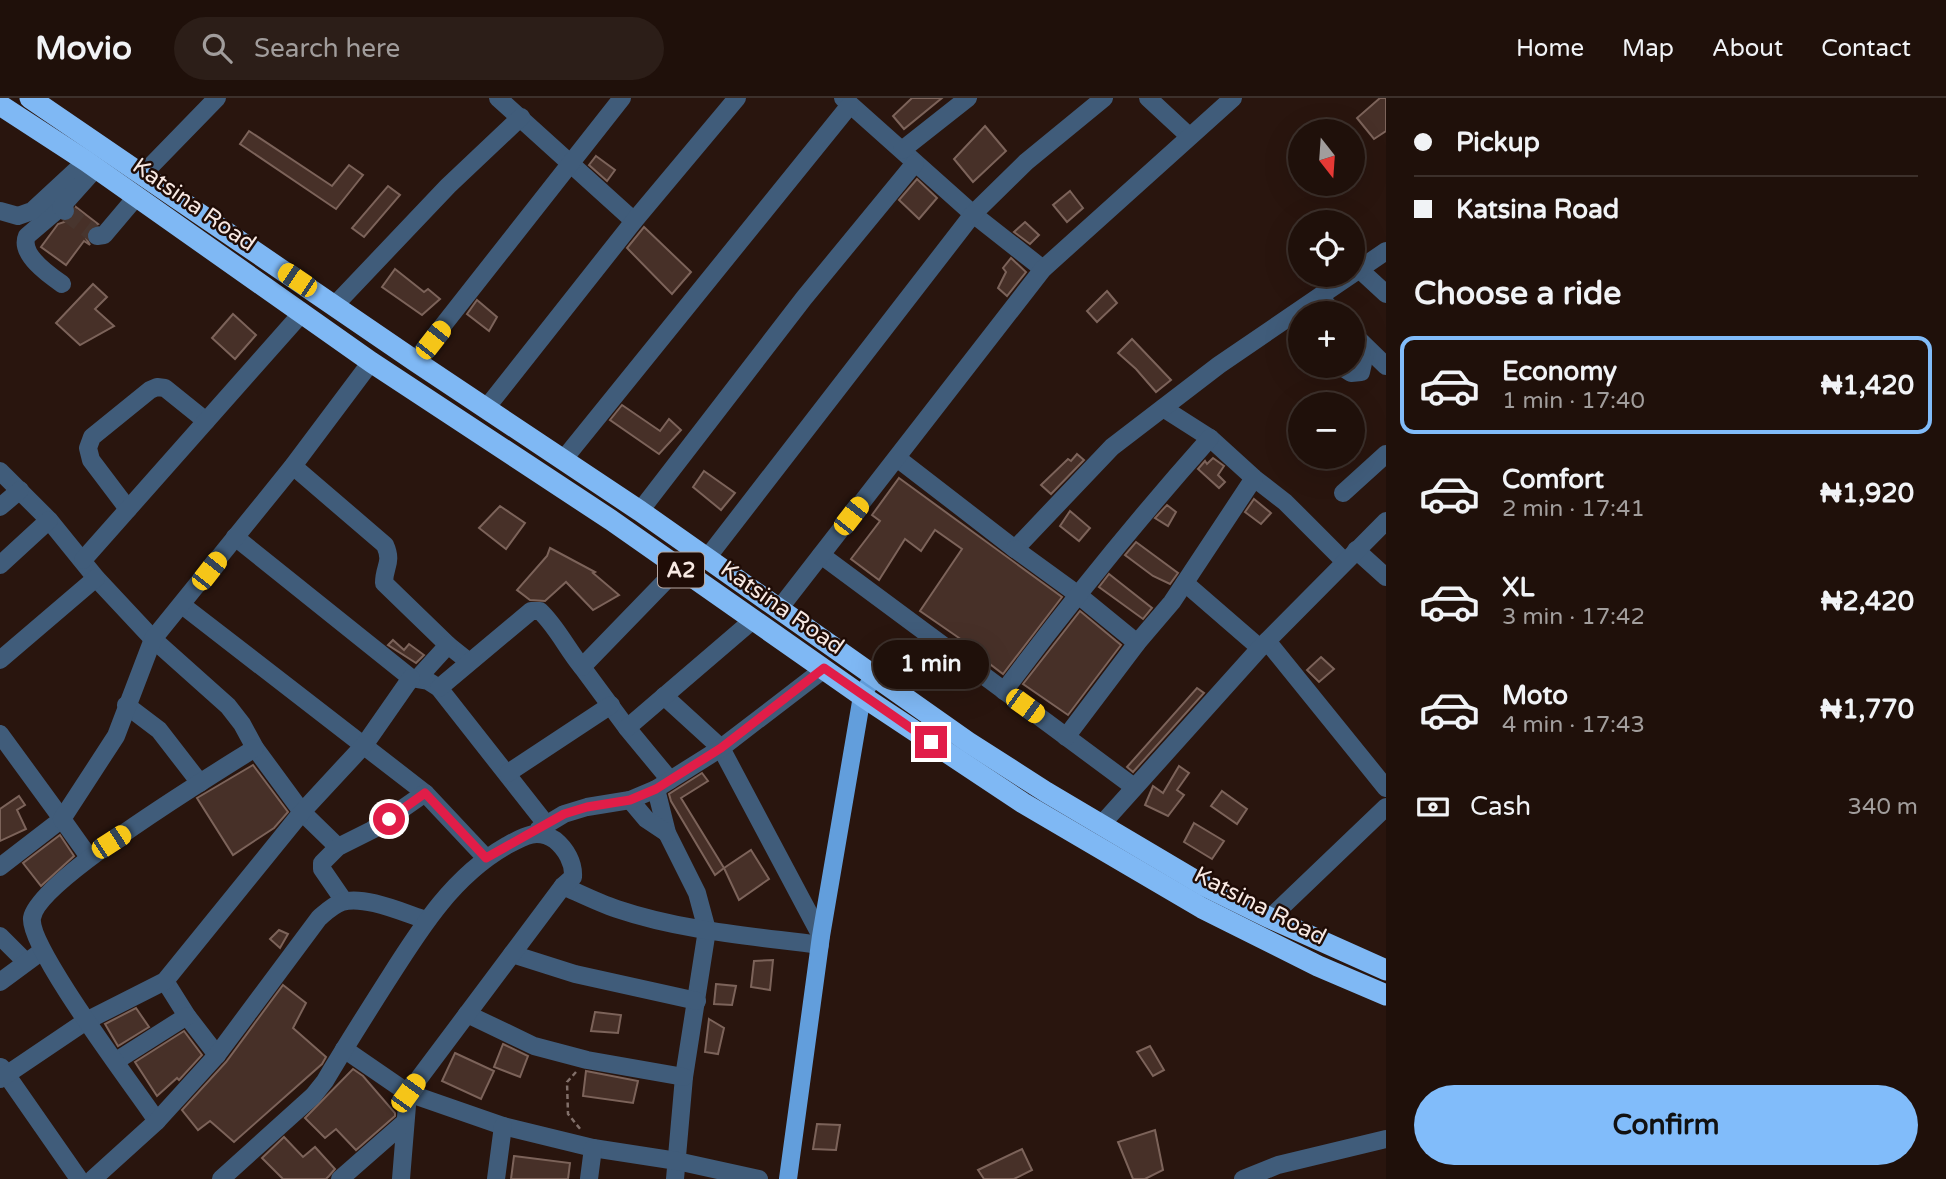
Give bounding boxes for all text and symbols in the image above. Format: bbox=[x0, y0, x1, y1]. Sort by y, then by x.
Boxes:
search box bbox=[174, 17, 664, 80]
text: Movio bbox=[35, 29, 132, 68]
icon: search bbox=[198, 29, 236, 67]
text: Search here bbox=[254, 33, 400, 64]
text: Home bbox=[1516, 34, 1584, 63]
text: Map bbox=[1622, 34, 1674, 63]
text: About bbox=[1712, 34, 1783, 63]
text: Contact bbox=[1821, 34, 1911, 63]
north arrow bbox=[1288, 119, 1365, 196]
map controls bbox=[1288, 119, 1365, 469]
text: Pickup bbox=[1456, 127, 1540, 158]
street label: Katsina Road bbox=[127, 152, 261, 258]
text: Katsina Road bbox=[1456, 194, 1619, 225]
button: locate bbox=[1288, 210, 1365, 287]
car bbox=[274, 260, 321, 300]
text: Choose a ride bbox=[1414, 275, 1621, 313]
button: + bbox=[1288, 301, 1365, 378]
car bbox=[412, 317, 455, 363]
icon: car bbox=[1418, 354, 1481, 417]
text: Economy bbox=[1502, 356, 1617, 387]
text: ₦1,420 bbox=[1821, 370, 1914, 401]
text: 1 min · 17:40 bbox=[1502, 387, 1645, 415]
button: − bbox=[1288, 392, 1365, 469]
icon: car bbox=[1418, 462, 1481, 525]
text: Comfort bbox=[1502, 464, 1604, 495]
text: ₦1,920 bbox=[1820, 478, 1914, 509]
car bbox=[830, 493, 873, 539]
text: 2 min · 17:41 bbox=[1502, 495, 1645, 523]
car bbox=[188, 548, 231, 594]
road number: A2 bbox=[658, 552, 704, 588]
street label: Katsina Road bbox=[715, 555, 849, 661]
icon: car bbox=[1418, 570, 1481, 633]
text: XL bbox=[1502, 572, 1534, 603]
text: ₦2,420 bbox=[1821, 586, 1914, 617]
text: 3 min · 17:42 bbox=[1502, 603, 1645, 631]
callout: 1 min bbox=[873, 640, 989, 690]
text: 1 min bbox=[900, 650, 962, 678]
icon: car bbox=[1418, 678, 1481, 741]
text: Moto bbox=[1502, 680, 1568, 711]
car bbox=[1002, 685, 1049, 727]
text: ₦1,770 bbox=[1820, 694, 1914, 725]
text: 4 min · 17:43 bbox=[1502, 711, 1645, 739]
route end bbox=[915, 726, 947, 758]
icon: cash bbox=[1414, 788, 1452, 826]
text: Cash bbox=[1470, 791, 1531, 822]
text: 340 m bbox=[1848, 793, 1918, 821]
route start bbox=[373, 803, 405, 835]
car bbox=[88, 822, 135, 862]
street label: Katsina Road bbox=[1189, 861, 1331, 951]
car bbox=[388, 1070, 429, 1116]
button: Confirm bbox=[1414, 1085, 1918, 1165]

